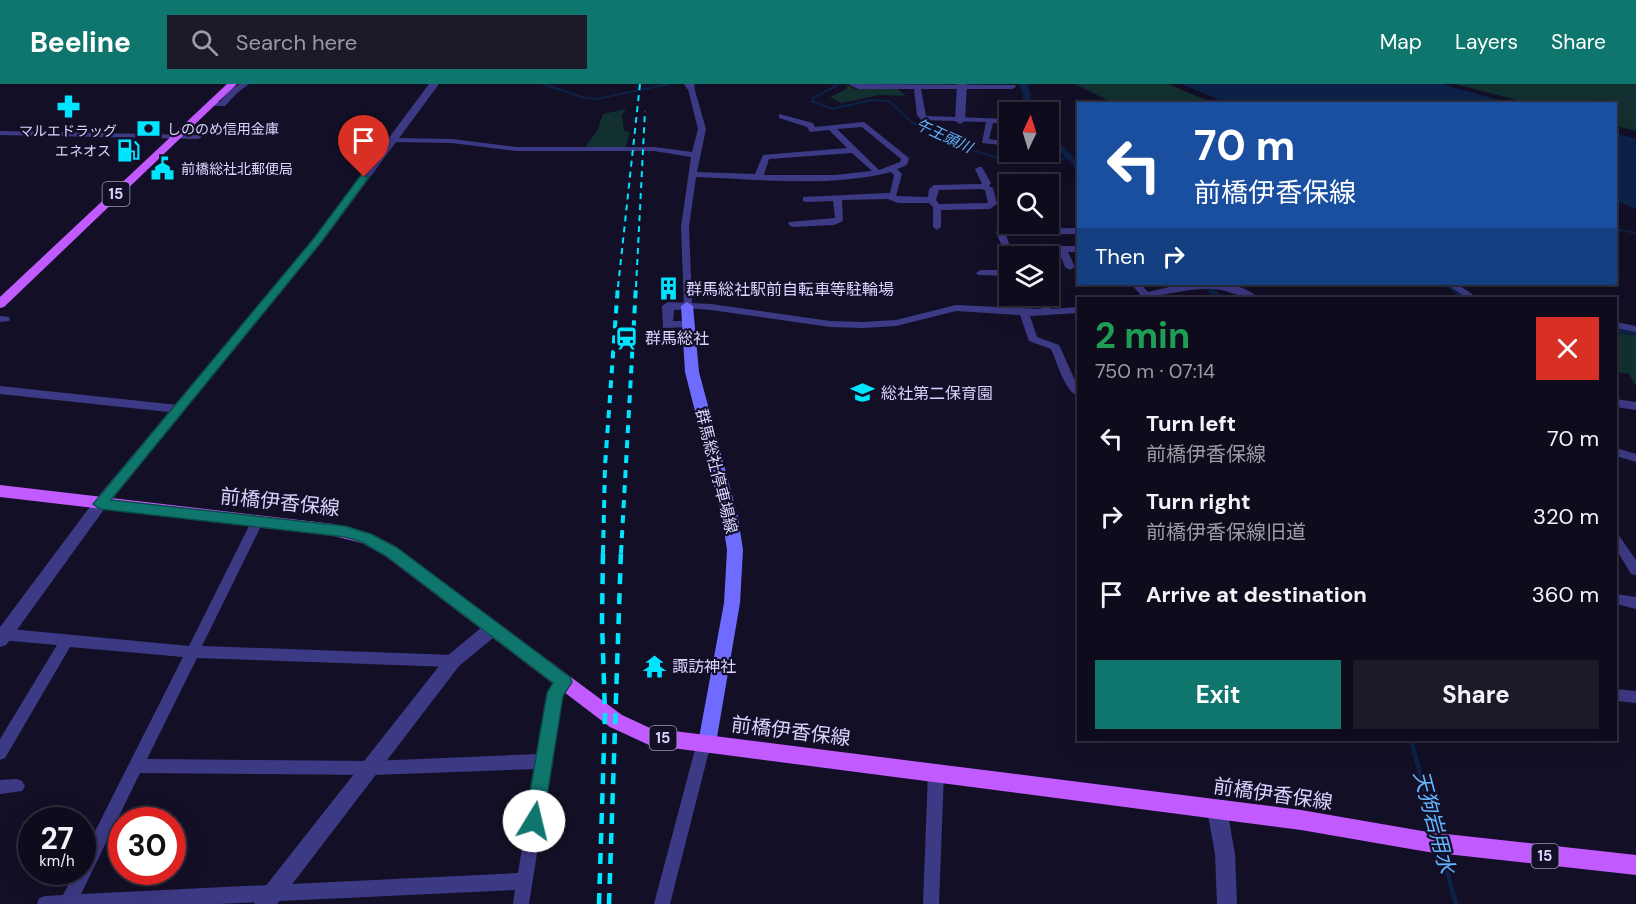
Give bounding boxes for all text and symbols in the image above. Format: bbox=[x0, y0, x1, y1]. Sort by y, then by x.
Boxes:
search box bbox=[167, 15, 587, 69]
text: Beeline bbox=[30, 24, 131, 61]
icon: search bbox=[188, 26, 221, 59]
text: Search here bbox=[236, 28, 357, 57]
text: Map bbox=[1380, 28, 1422, 56]
text: Layers bbox=[1455, 28, 1518, 56]
text: Share bbox=[1551, 28, 1606, 56]
pharmacy icon: マルエドラッグ bbox=[55, 94, 81, 120]
north arrow bbox=[999, 102, 1059, 162]
map controls bbox=[999, 102, 1059, 306]
water label: 午王頭川 bbox=[913, 114, 977, 159]
pin bbox=[338, 115, 389, 177]
bank icon: しののめ信用金庫 bbox=[136, 116, 162, 142]
text: 70 m bbox=[1194, 118, 1295, 173]
place label: しののめ信用金庫 bbox=[167, 120, 279, 138]
place label: マルエドラッグ bbox=[19, 122, 117, 140]
icon: arrive bbox=[347, 124, 380, 157]
icon: left bbox=[1095, 126, 1173, 204]
fuel station icon: エネオス bbox=[116, 138, 142, 164]
place label: エネオス bbox=[55, 142, 111, 160]
public building icon: 前橋総社北郵便局 bbox=[150, 156, 176, 182]
place label: 前橋総社北郵便局 bbox=[181, 160, 293, 178]
button: search bbox=[999, 174, 1059, 234]
text: 前橋伊香保線 bbox=[1194, 175, 1356, 210]
road number: 15 bbox=[102, 182, 130, 206]
icon: right bbox=[1157, 240, 1190, 273]
text: Then bbox=[1095, 242, 1145, 271]
button: layers bbox=[999, 246, 1059, 306]
building icon: 群馬総社駅前自転車等駐輪場 bbox=[655, 276, 681, 302]
place label: 群馬総社駅前自転車等駐輪場 bbox=[686, 279, 894, 300]
text: 2 min bbox=[1095, 312, 1190, 359]
button: close bbox=[1536, 317, 1599, 380]
station icon: 群馬総社 bbox=[614, 325, 640, 351]
place label: 群馬総社 bbox=[645, 328, 709, 349]
text: 750 m · 07:14 bbox=[1095, 358, 1215, 384]
school or university icon: 総社第二保育園 bbox=[850, 380, 876, 406]
place label: 総社第二保育園 bbox=[881, 383, 993, 404]
street label: 群馬総社停車場線 bbox=[691, 406, 742, 536]
text: Turn left bbox=[1146, 409, 1236, 438]
icon: left bbox=[1095, 422, 1128, 455]
text: 70 m bbox=[1547, 424, 1599, 453]
text: 前橋伊香保線 bbox=[1146, 441, 1266, 467]
street label: 前橋伊香保線 bbox=[219, 483, 341, 521]
text: Turn right bbox=[1146, 487, 1251, 516]
icon: right bbox=[1095, 500, 1128, 533]
text: 320 m bbox=[1533, 502, 1599, 531]
text: 前橋伊香保線旧道 bbox=[1146, 519, 1306, 545]
icon: arrive bbox=[1095, 578, 1128, 611]
text: Arrive at destination bbox=[1146, 580, 1367, 609]
text: 360 m bbox=[1532, 580, 1599, 609]
temple icon: 諏訪神社 bbox=[641, 653, 667, 679]
place label: 諏訪神社 bbox=[672, 656, 736, 677]
button: Exit bbox=[1095, 660, 1341, 729]
button: Share bbox=[1353, 660, 1599, 729]
street label: 前橋伊香保線 bbox=[730, 711, 852, 751]
road number: 15 bbox=[650, 726, 676, 750]
water label: 天狗岩用水 bbox=[1407, 768, 1462, 878]
street label: 前橋伊香保線 bbox=[1212, 773, 1334, 815]
position arrow bbox=[502, 789, 566, 853]
speed limit sign: 30 bbox=[108, 807, 186, 885]
text: 27 bbox=[40, 819, 74, 858]
road number: 15 bbox=[1532, 844, 1558, 868]
text: km/h bbox=[39, 851, 75, 871]

